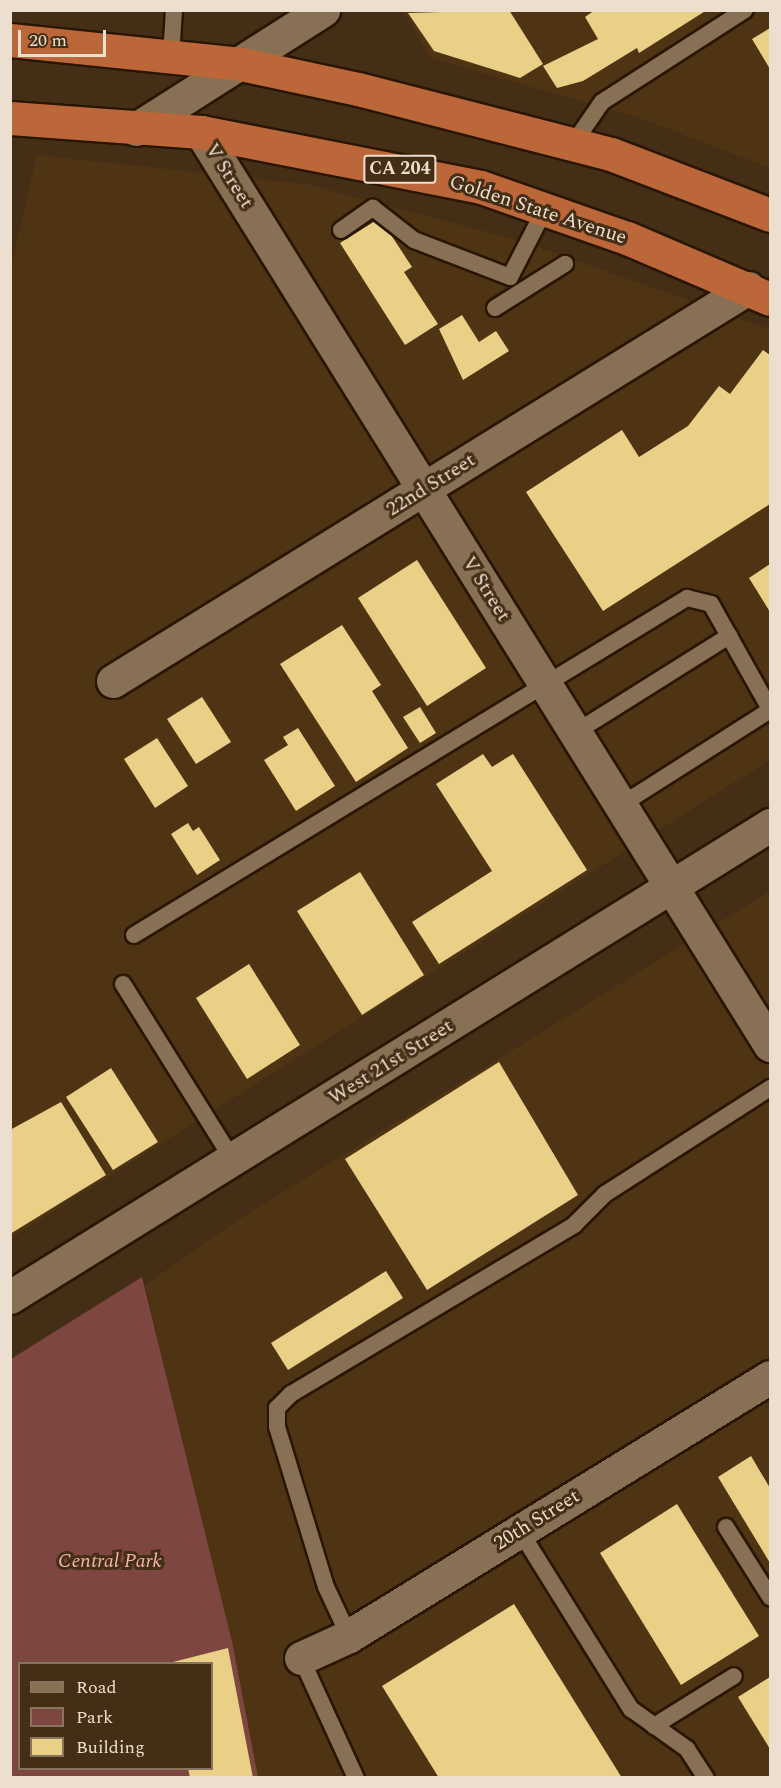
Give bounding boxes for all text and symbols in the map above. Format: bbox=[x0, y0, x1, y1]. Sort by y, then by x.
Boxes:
scale bar bbox=[21, 18, 110, 56]
text: 20 m bbox=[29, 27, 67, 54]
street label: V Street bbox=[200, 139, 258, 213]
road number: CA 204 bbox=[362, 154, 438, 184]
street label: Golden State Avenue bbox=[446, 170, 630, 250]
street label: 22nd Street bbox=[382, 448, 480, 522]
street label: V Street bbox=[457, 552, 515, 626]
street label: West 21st Street bbox=[324, 1014, 458, 1110]
street label: 20th Street bbox=[490, 1484, 584, 1556]
park label: Central Park bbox=[58, 1549, 162, 1573]
legend bbox=[18, 1662, 213, 1770]
text: Road bbox=[76, 1674, 117, 1701]
text: Park bbox=[76, 1704, 113, 1731]
text: Building bbox=[76, 1734, 145, 1761]

